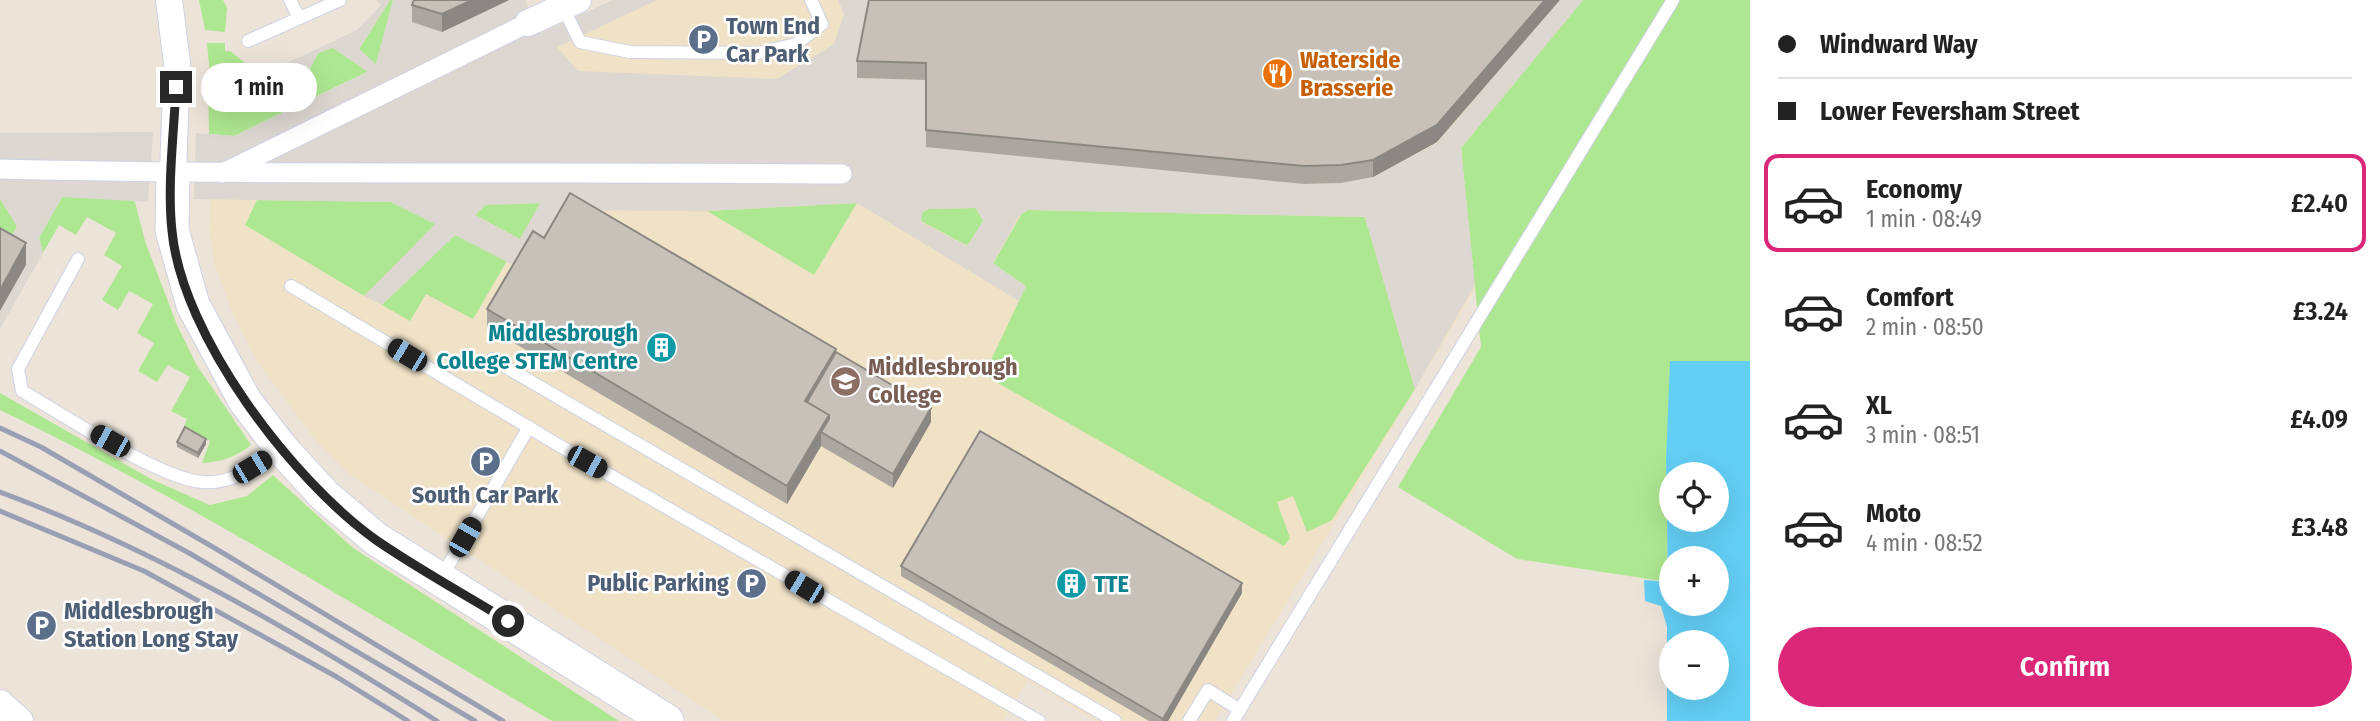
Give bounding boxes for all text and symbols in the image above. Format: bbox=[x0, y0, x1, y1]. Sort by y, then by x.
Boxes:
place label: Town End Car Park bbox=[726, 12, 820, 68]
parking icon: Town End Car Park bbox=[686, 23, 720, 57]
text: Windward Way bbox=[1820, 29, 1978, 60]
place label: Waterside Brasserie bbox=[1300, 46, 1400, 102]
restaurant icon: Waterside Brasserie bbox=[1260, 57, 1294, 91]
callout: 1 min bbox=[200, 62, 316, 112]
route end bbox=[160, 71, 192, 103]
text: 1 min bbox=[234, 73, 284, 101]
text: Lower Feversham Street bbox=[1820, 96, 2080, 127]
icon: car bbox=[1782, 172, 1845, 235]
text: Economy bbox=[1866, 174, 1962, 205]
text: £2.40 bbox=[2291, 188, 2348, 219]
text: 1 min · 08:49 bbox=[1866, 205, 1982, 233]
icon: car bbox=[1782, 280, 1845, 343]
text: Comfort bbox=[1866, 282, 1954, 313]
text: £3.24 bbox=[2293, 296, 2348, 327]
text: 2 min · 08:50 bbox=[1866, 313, 1984, 341]
place label: Middlesbrough College STEM Centre bbox=[436, 319, 638, 375]
building icon: Middlesbrough College STEM Centre bbox=[644, 330, 678, 364]
car bbox=[384, 335, 431, 375]
place label: Middlesbrough College bbox=[868, 353, 1018, 409]
school or university icon: Middlesbrough College bbox=[828, 364, 862, 398]
icon: car bbox=[1782, 388, 1845, 451]
text: XL bbox=[1866, 390, 1892, 421]
text: £4.09 bbox=[2290, 404, 2348, 435]
text: 3 min · 08:51 bbox=[1866, 421, 1980, 449]
car bbox=[87, 422, 134, 460]
car bbox=[564, 443, 611, 481]
parking icon: South Car Park bbox=[468, 444, 502, 478]
car bbox=[229, 447, 276, 487]
map controls bbox=[1659, 462, 1729, 700]
button: locate bbox=[1659, 462, 1729, 532]
place label: South Car Park bbox=[412, 481, 559, 509]
icon: car bbox=[1782, 496, 1845, 559]
text: Moto bbox=[1866, 498, 1921, 529]
text: £3.48 bbox=[2291, 512, 2348, 543]
car bbox=[446, 514, 485, 560]
text: 4 min · 08:52 bbox=[1866, 529, 1983, 557]
button: + bbox=[1659, 546, 1729, 616]
parking icon: Public Parking bbox=[735, 566, 769, 600]
car bbox=[781, 567, 828, 607]
building icon: TTE bbox=[1054, 567, 1088, 601]
place label: Public Parking bbox=[587, 569, 729, 597]
place label: TTE bbox=[1094, 570, 1129, 598]
place label: Middlesbrough Station Long Stay bbox=[64, 597, 239, 653]
route start bbox=[492, 605, 524, 637]
parking icon: Middlesbrough Station Long Stay bbox=[24, 608, 58, 642]
button: Confirm bbox=[1778, 627, 2352, 707]
button: − bbox=[1659, 630, 1729, 700]

